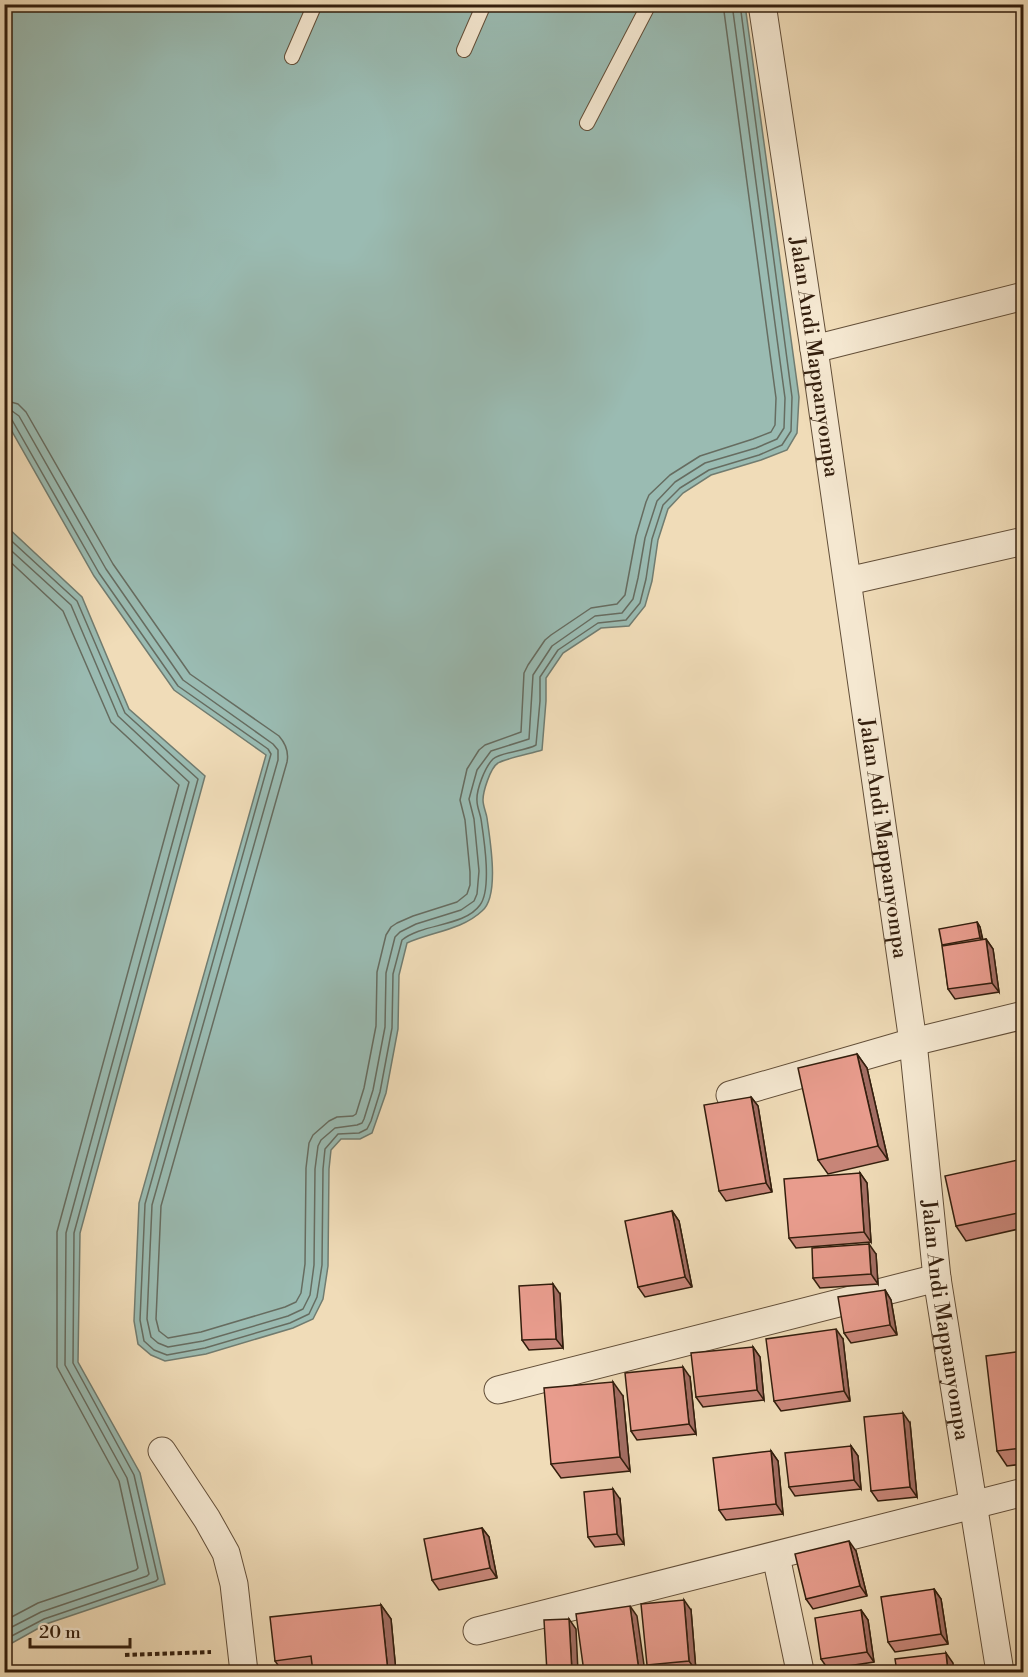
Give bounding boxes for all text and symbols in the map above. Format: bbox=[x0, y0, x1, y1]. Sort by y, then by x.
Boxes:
street label: Jalan Andi Mappanyompa bbox=[783, 234, 844, 479]
street label: Jalan Andi Mappanyompa bbox=[853, 715, 913, 961]
street label: Jalan Andi Mappanyompa bbox=[915, 1198, 975, 1443]
scale bar bbox=[30, 1611, 130, 1649]
text: 20 m bbox=[39, 1621, 81, 1644]

